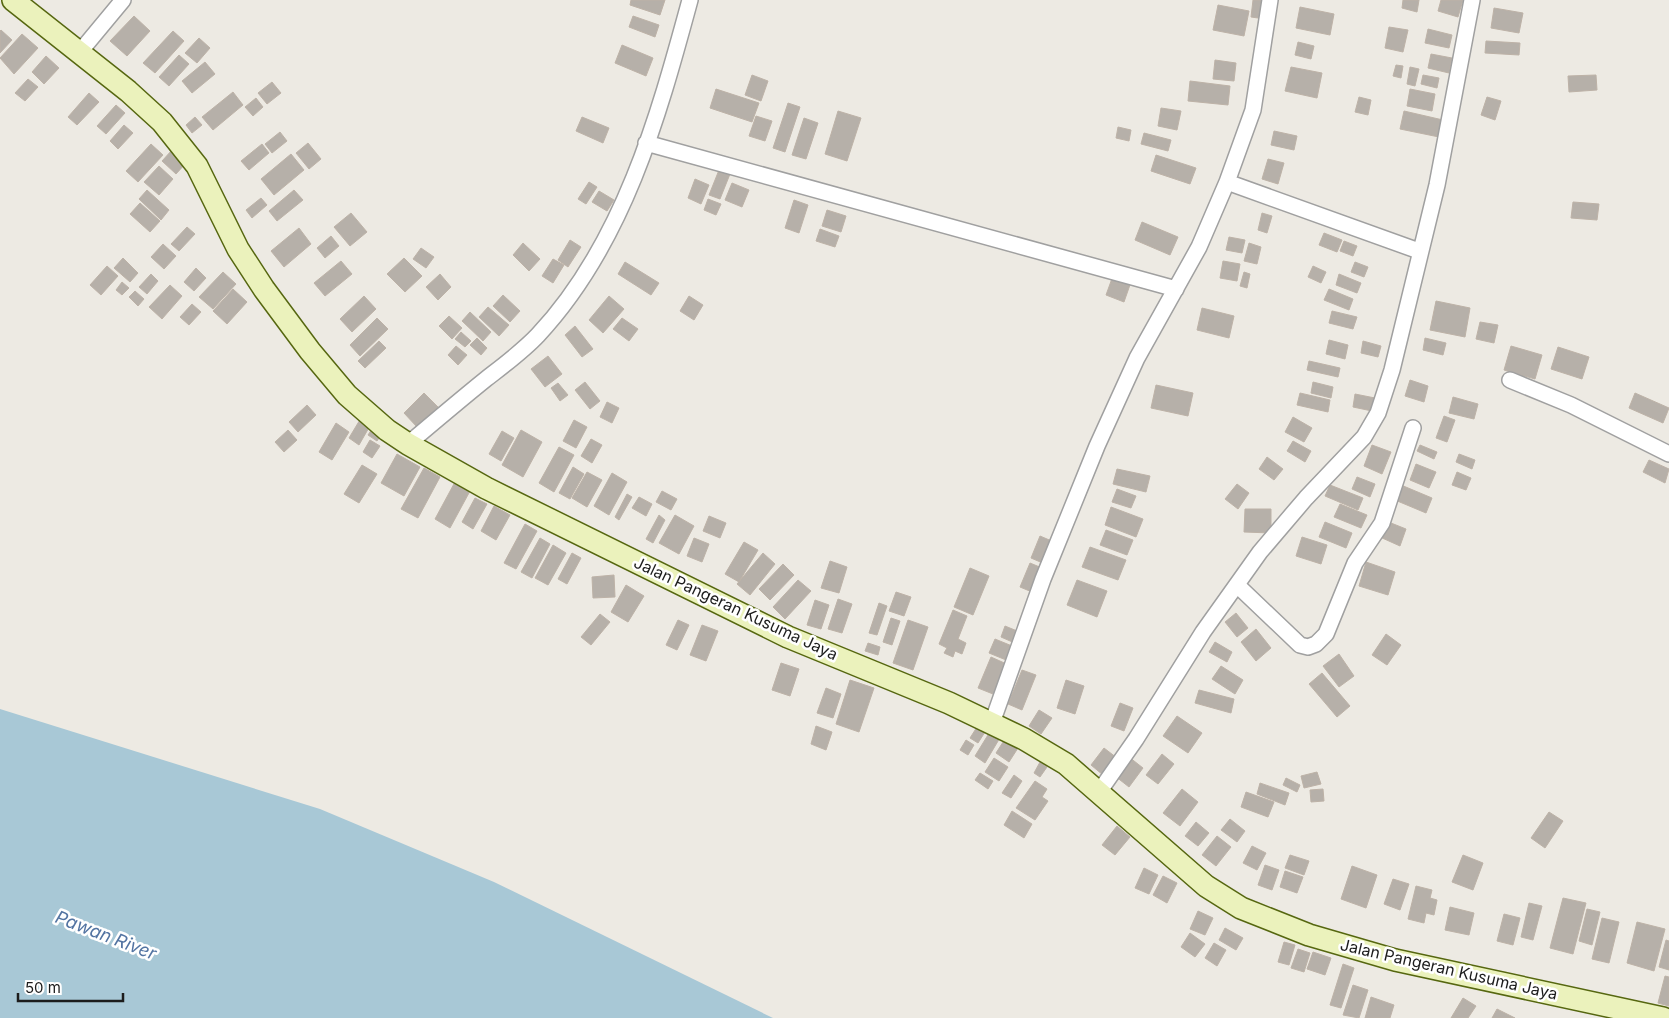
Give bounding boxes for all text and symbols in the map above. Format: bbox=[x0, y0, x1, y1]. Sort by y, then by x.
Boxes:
street label: Jalan Pangeran Kusuma Jaya bbox=[631, 552, 841, 664]
water label: Pawan River bbox=[53, 906, 161, 964]
street label: Jalan Pangeran Kusuma Jaya bbox=[1338, 934, 1560, 1004]
scale bar bbox=[18, 970, 122, 1002]
text: 50 m bbox=[25, 978, 61, 997]

